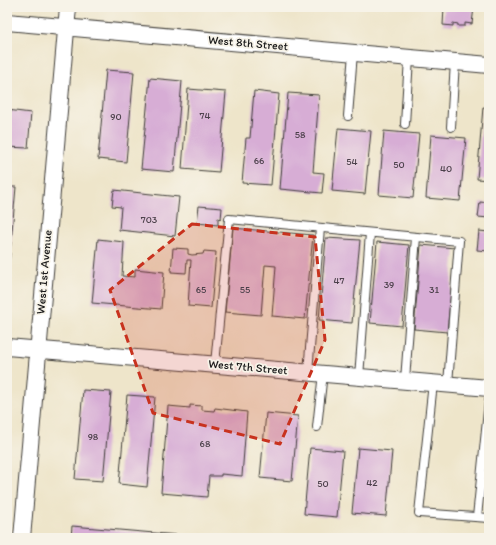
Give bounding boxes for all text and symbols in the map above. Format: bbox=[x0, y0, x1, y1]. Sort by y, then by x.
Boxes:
street label: West 8th Street bbox=[207, 33, 289, 54]
house number: 74 bbox=[200, 109, 210, 122]
house number: 90 bbox=[110, 110, 122, 123]
house number: 58 bbox=[295, 128, 306, 141]
house number: 66 bbox=[254, 154, 264, 167]
house number: 54 bbox=[346, 155, 358, 168]
house number: 50 bbox=[393, 158, 405, 171]
house number: 40 bbox=[440, 162, 452, 175]
house number: 703 bbox=[141, 213, 158, 226]
street label: West 1st Avenue bbox=[33, 229, 55, 315]
house number: 47 bbox=[334, 274, 345, 287]
house number: 39 bbox=[384, 278, 394, 291]
house number: 65 bbox=[196, 283, 206, 296]
house number: 55 bbox=[240, 283, 250, 296]
house number: 31 bbox=[429, 283, 439, 296]
street label: West 7th Street bbox=[208, 357, 289, 377]
house number: 98 bbox=[88, 430, 99, 443]
house number: 68 bbox=[200, 437, 211, 450]
house number: 42 bbox=[366, 476, 378, 489]
house number: 50 bbox=[317, 477, 329, 490]

